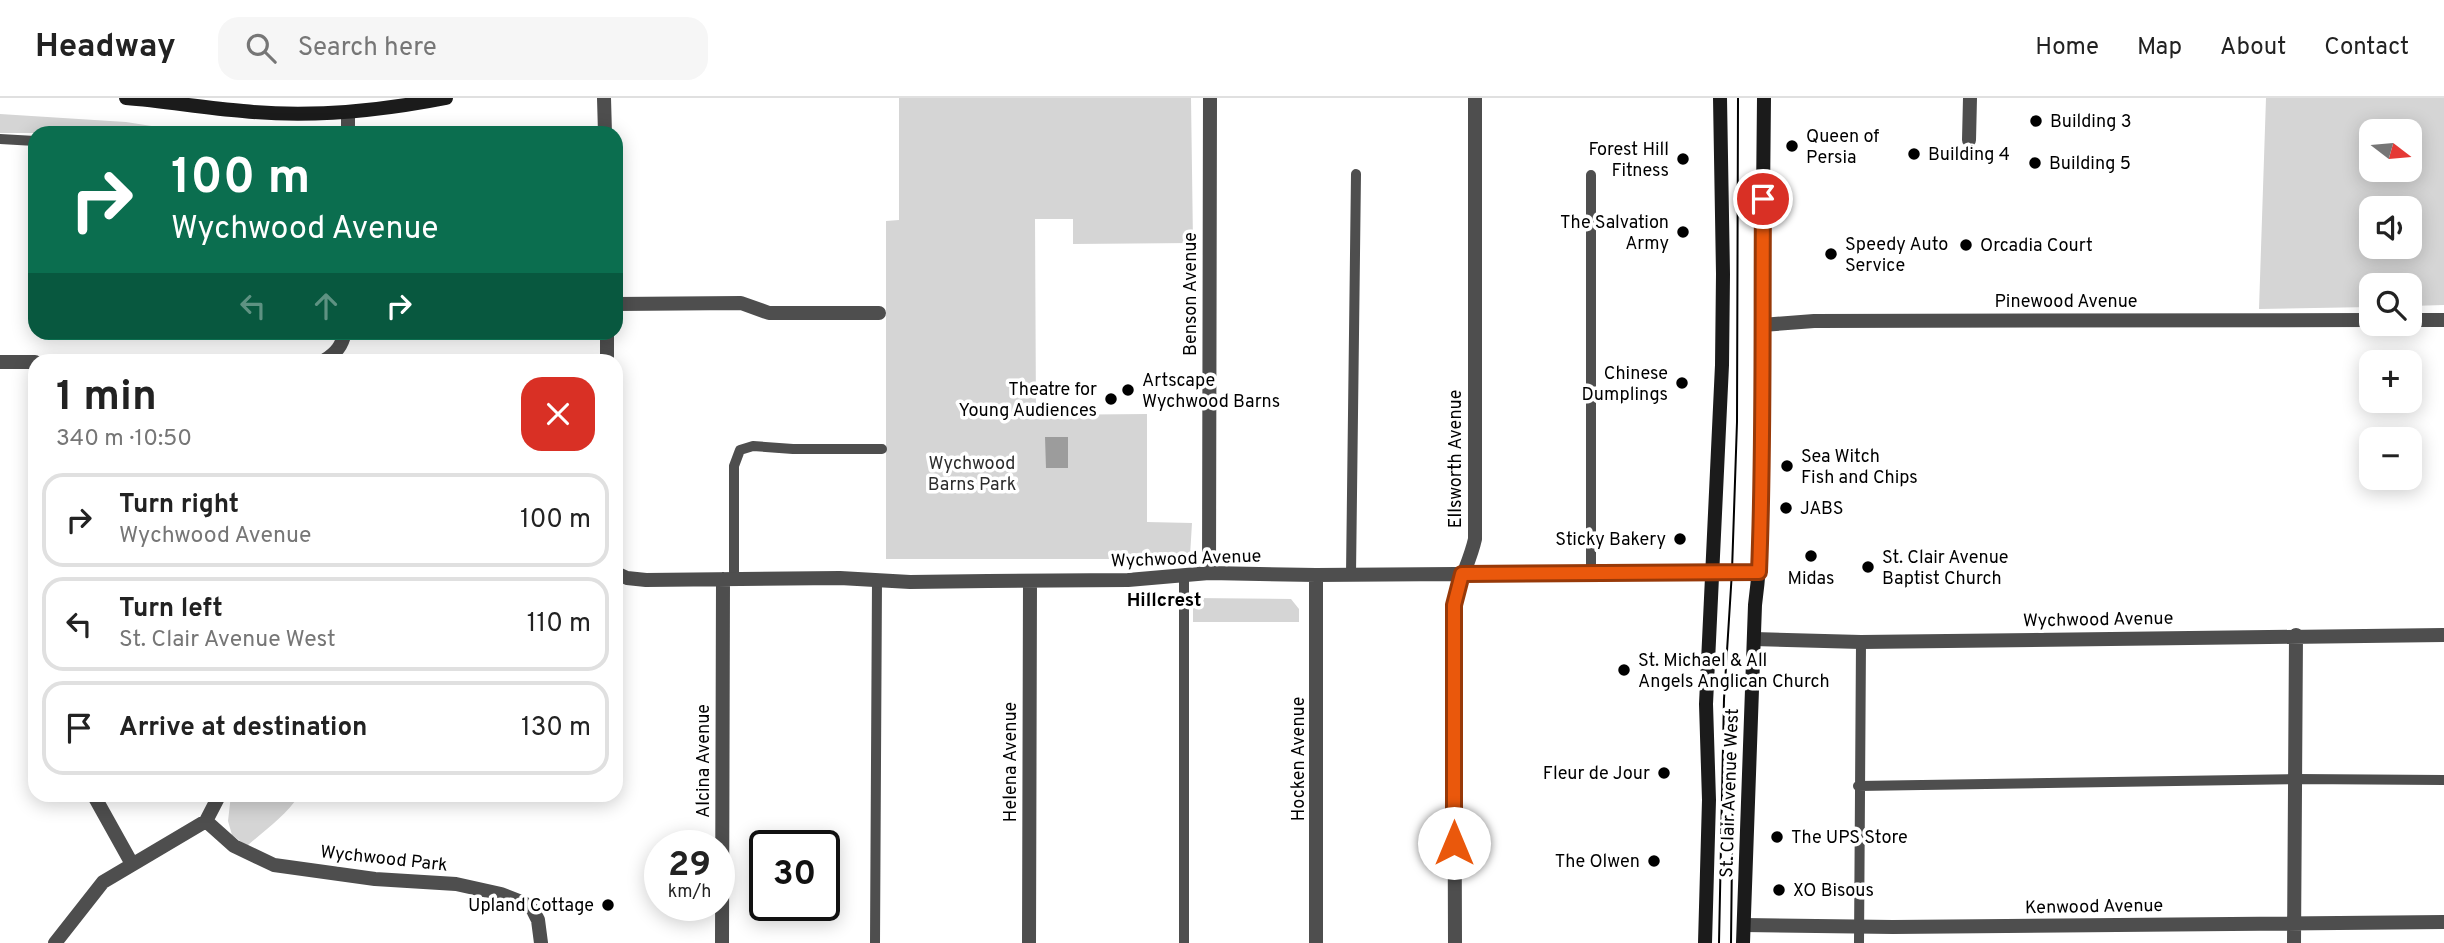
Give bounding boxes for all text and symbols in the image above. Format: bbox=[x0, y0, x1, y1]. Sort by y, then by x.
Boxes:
search box bbox=[218, 17, 708, 80]
text: Headway bbox=[35, 27, 176, 69]
icon: search bbox=[242, 29, 280, 67]
text: Search here bbox=[298, 32, 437, 65]
text: Home bbox=[2035, 33, 2099, 63]
text: Map bbox=[2137, 33, 2182, 63]
text: About bbox=[2220, 33, 2286, 63]
text: Contact bbox=[2324, 33, 2409, 63]
place label: Building 3 bbox=[2050, 111, 2132, 134]
marker: Building 3 bbox=[2028, 113, 2044, 129]
north arrow bbox=[2359, 119, 2422, 182]
map controls bbox=[2359, 119, 2422, 490]
place label: Queen of Persia bbox=[1806, 126, 1879, 170]
marker: Queen of Persia bbox=[1784, 138, 1800, 154]
place label: Forest Hill Fitness bbox=[1588, 139, 1669, 183]
place label: Building 4 bbox=[1928, 144, 2010, 167]
marker: Building 4 bbox=[1906, 146, 1922, 162]
text: 100 m bbox=[171, 149, 310, 211]
marker: Forest Hill Fitness bbox=[1675, 151, 1691, 167]
place label: Building 5 bbox=[2049, 153, 2131, 176]
icon: right bbox=[56, 154, 147, 245]
marker: Building 5 bbox=[2027, 155, 2043, 171]
pin bbox=[1733, 169, 1793, 229]
icon: arrive bbox=[1744, 180, 1782, 218]
button: sound bbox=[2359, 196, 2422, 259]
text: Wychwood Avenue bbox=[171, 210, 439, 250]
place label: The Salvation Army bbox=[1560, 212, 1669, 256]
marker: The Salvation Army bbox=[1675, 224, 1691, 240]
street label: Benson Avenue bbox=[1180, 232, 1203, 356]
place label: Speedy Auto Service bbox=[1845, 234, 1948, 278]
place label: Orcadia Court bbox=[1980, 235, 2093, 258]
marker: Orcadia Court bbox=[1958, 237, 1974, 253]
marker: Speedy Auto Service bbox=[1823, 246, 1839, 262]
button: search bbox=[2359, 273, 2422, 336]
icon: left bbox=[234, 287, 272, 325]
icon: ahead bbox=[307, 287, 345, 325]
icon: right bbox=[380, 287, 418, 325]
street label: Pinewood Avenue bbox=[1995, 291, 2137, 314]
button: + bbox=[2359, 350, 2422, 413]
place label: Chinese Dumplings bbox=[1582, 363, 1668, 407]
place label: Artscape Wychwood Barns bbox=[1142, 370, 1280, 414]
text: 1 min bbox=[56, 372, 157, 425]
marker: Chinese Dumplings bbox=[1674, 375, 1690, 391]
button: close bbox=[521, 377, 595, 451]
place label: Theatre for Young Audiences bbox=[959, 379, 1097, 423]
marker: Artscape Wychwood Barns bbox=[1120, 382, 1136, 398]
street label: Ellsworth Avenue bbox=[1445, 390, 1468, 528]
marker: Theatre for Young Audiences bbox=[1103, 391, 1119, 407]
text: 340 m · 10:50 bbox=[56, 425, 192, 454]
button: − bbox=[2359, 427, 2422, 490]
place label: Sea Witch Fish and Chips bbox=[1801, 446, 1918, 490]
park label: Wychwood Barns Park bbox=[928, 453, 1016, 497]
marker: Sea Witch Fish and Chips bbox=[1779, 458, 1795, 474]
text: Turn right bbox=[119, 489, 239, 522]
place label: JABS bbox=[1800, 498, 1844, 521]
marker: JABS bbox=[1778, 500, 1794, 516]
icon: right bbox=[60, 501, 98, 539]
text: 100 m bbox=[520, 504, 591, 537]
text: Wychwood Avenue bbox=[119, 522, 311, 551]
place label: Sticky Bakery bbox=[1555, 529, 1666, 552]
marker: Sticky Bakery bbox=[1672, 531, 1688, 547]
street label: Wychwood Avenue bbox=[1110, 545, 1262, 574]
place label: St. Clair Avenue Baptist Church bbox=[1882, 547, 2008, 591]
marker: Midas bbox=[1803, 548, 1819, 564]
marker: St. Clair Avenue Baptist Church bbox=[1860, 559, 1876, 575]
place label: Midas bbox=[1787, 568, 1835, 591]
district label: Hillcrest bbox=[1127, 589, 1201, 613]
text: Turn left bbox=[119, 593, 223, 626]
icon: left bbox=[60, 605, 98, 643]
text: 110 m bbox=[527, 608, 591, 641]
street label: Wychwood Avenue bbox=[2023, 608, 2173, 633]
text: St. Clair Avenue West bbox=[119, 626, 336, 655]
place label: St. Michael & All Angels Anglican Church bbox=[1638, 650, 1830, 694]
marker: St. Michael & All Angels Anglican Church bbox=[1616, 662, 1632, 678]
street label: Hocken Avenue bbox=[1288, 697, 1311, 821]
street label: Helena Avenue bbox=[1000, 702, 1023, 822]
street label: Alcina Avenue bbox=[693, 704, 716, 818]
street label: St. Clair Avenue West bbox=[1716, 708, 1745, 878]
icon: arrive bbox=[60, 709, 98, 747]
text: Arrive at destination bbox=[119, 712, 367, 745]
text: 130 m bbox=[521, 712, 591, 745]
place label: Fleur de Jour bbox=[1543, 763, 1650, 786]
marker: Fleur de Jour bbox=[1656, 765, 1672, 781]
position arrow bbox=[1417, 806, 1491, 880]
place label: The UPS Store bbox=[1791, 827, 1908, 850]
marker: The UPS Store bbox=[1769, 829, 1785, 845]
speed limit sign: 30 bbox=[749, 830, 840, 921]
street label: Wychwood Park bbox=[319, 841, 449, 878]
text: 29 bbox=[668, 844, 711, 888]
place label: The Olwen bbox=[1555, 851, 1640, 874]
marker: The Olwen bbox=[1646, 853, 1662, 869]
place label: XO Bisous bbox=[1793, 880, 1874, 903]
text: km/h bbox=[668, 881, 711, 904]
marker: XO Bisous bbox=[1771, 882, 1787, 898]
place label: Upland Cottage bbox=[468, 895, 594, 918]
street label: Kenwood Avenue bbox=[2025, 895, 2163, 920]
marker: Upland Cottage bbox=[600, 897, 616, 913]

